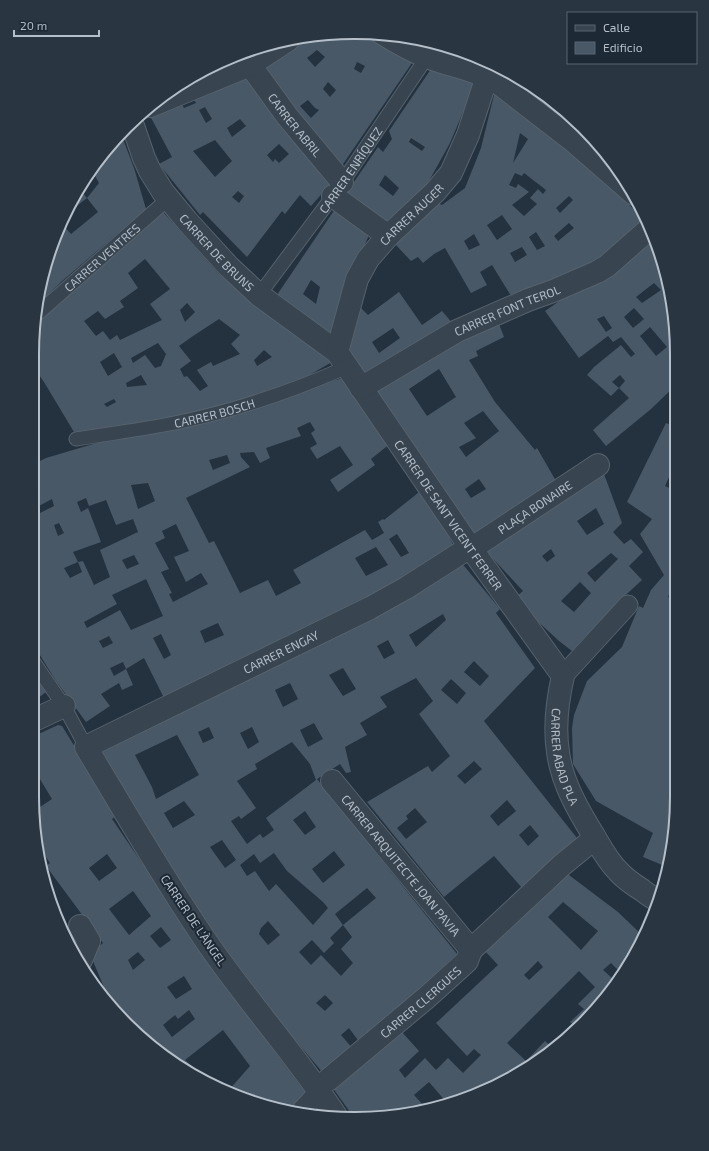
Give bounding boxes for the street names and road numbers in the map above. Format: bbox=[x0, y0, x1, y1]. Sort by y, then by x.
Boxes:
street label: CARRER ABRIL bbox=[266, 90, 325, 159]
street label: CARRER ENRÍQUEZ bbox=[316, 124, 385, 216]
street label: CARRER AUGER bbox=[377, 181, 446, 248]
street label: CARRER DE BRUNS bbox=[177, 211, 257, 294]
street label: CARRER VENTRES bbox=[61, 220, 143, 294]
street label: CARRER FONT TEROL bbox=[452, 282, 562, 338]
street label: CARRER BOSCH bbox=[173, 396, 257, 430]
street label: CARRER DE SANT VICENT FERRER bbox=[392, 437, 506, 592]
street label: PLAÇA BONAIRE bbox=[495, 477, 575, 536]
street label: CARRER ENGAY bbox=[241, 627, 321, 676]
street label: CARRER ABAD PLA bbox=[549, 707, 582, 808]
street label: CARRER ARQUITECTE JOAN PAVIA bbox=[339, 792, 464, 939]
street label: CARRER DE L'ÀNGEL bbox=[158, 872, 230, 968]
street label: CARRER CLERGUES bbox=[377, 963, 464, 1041]

